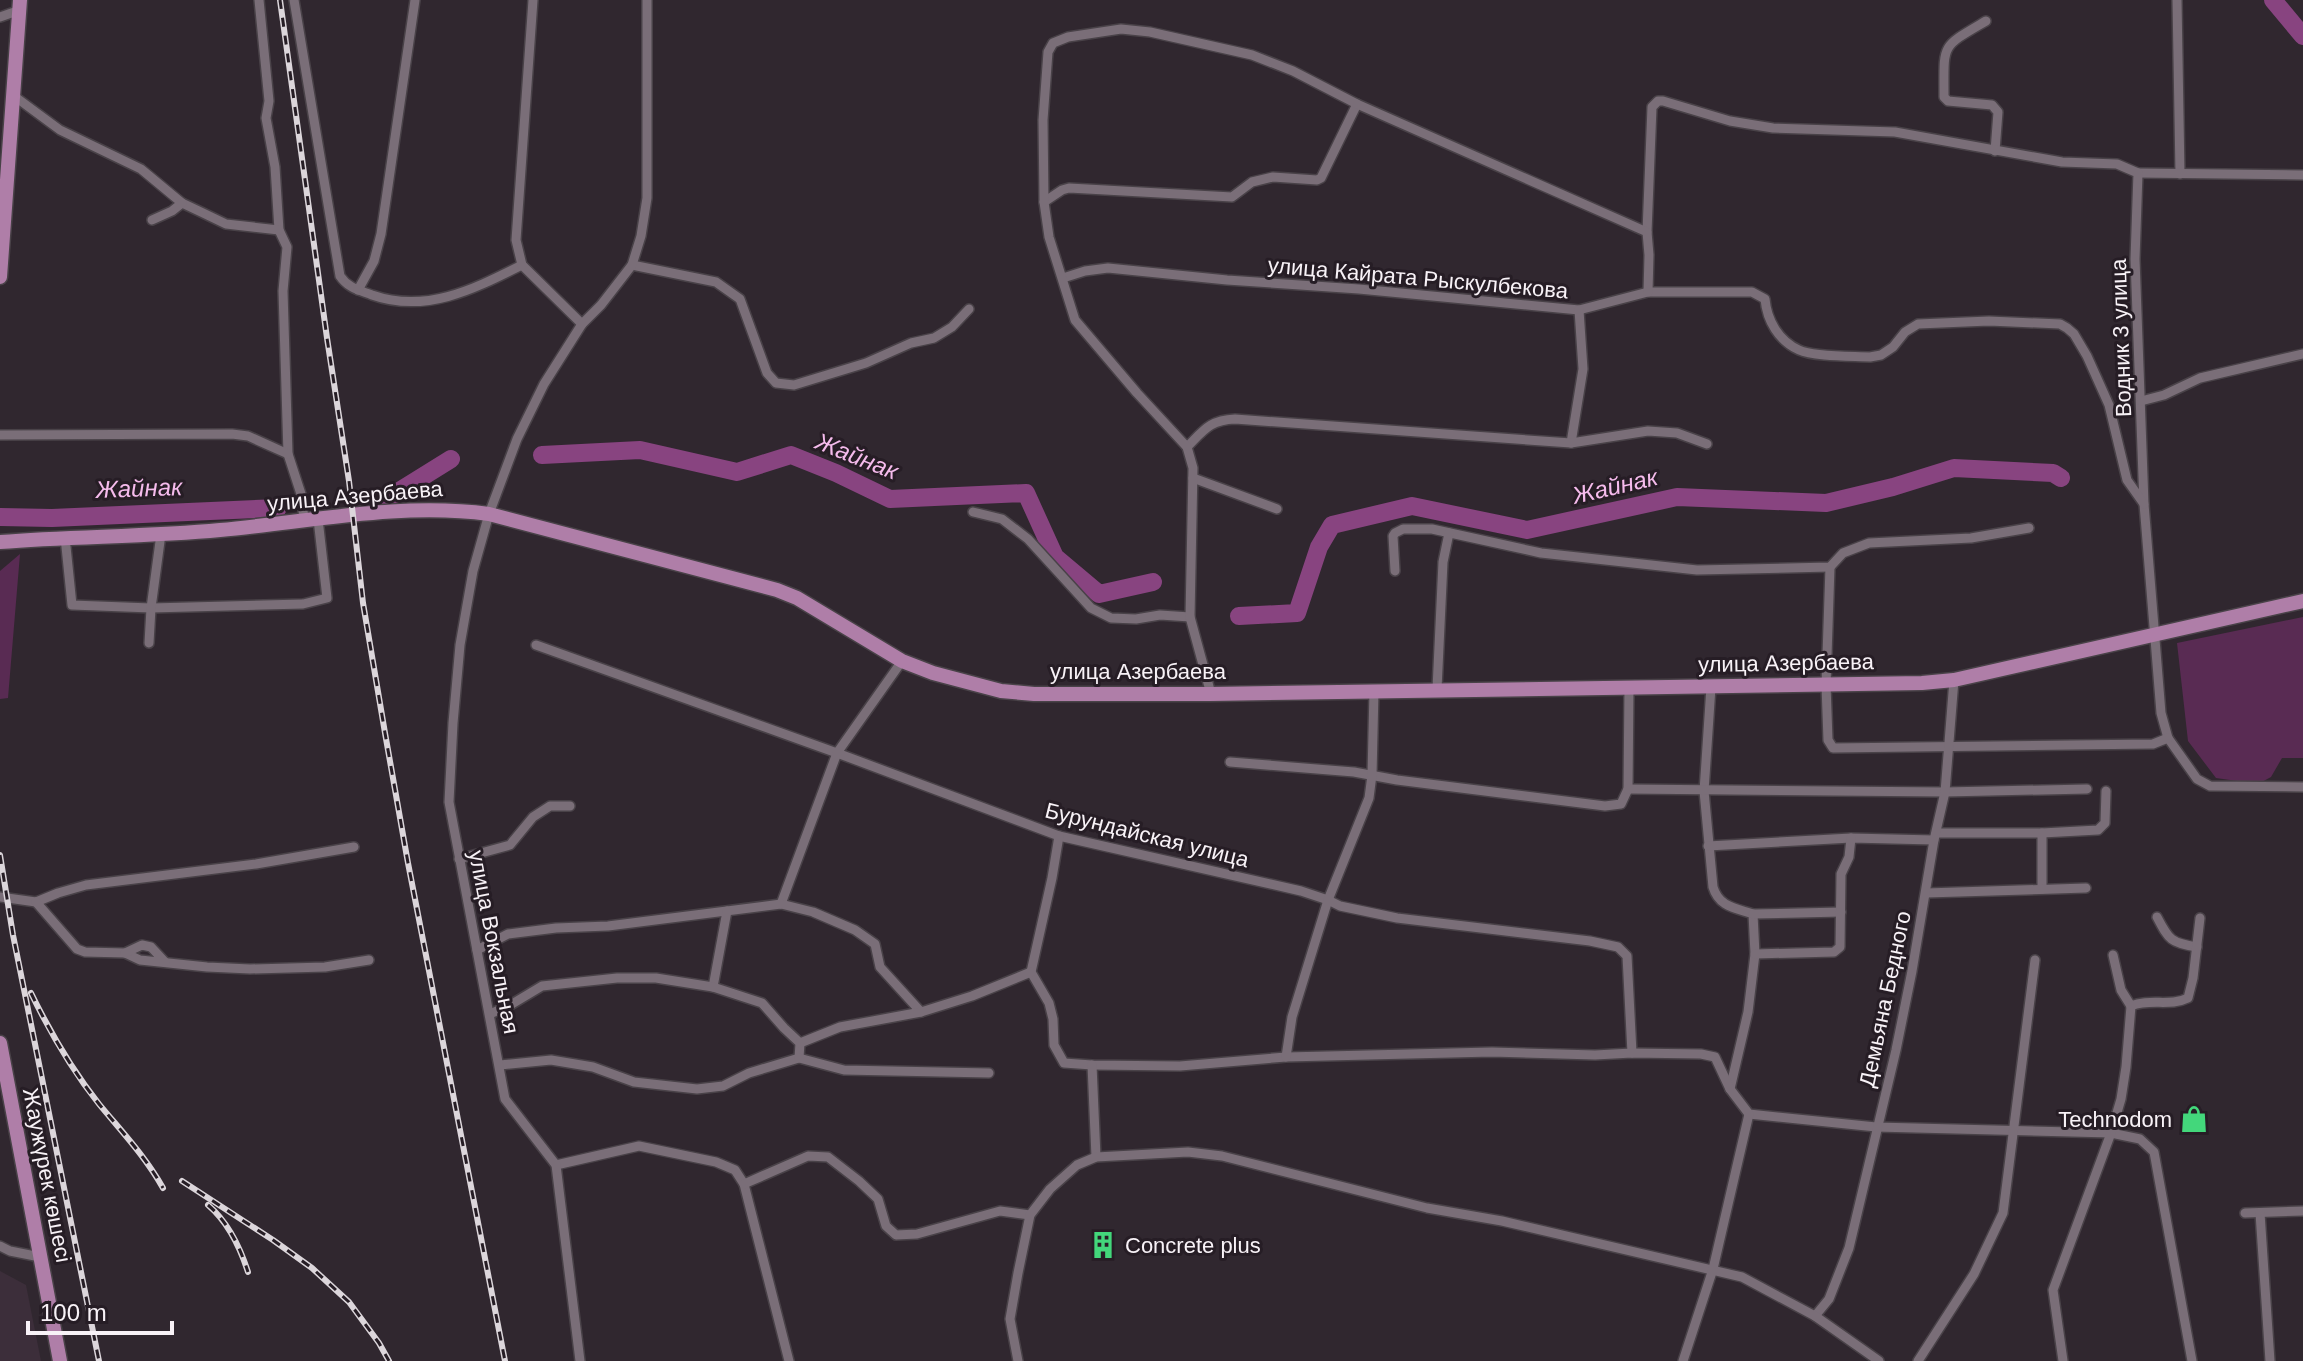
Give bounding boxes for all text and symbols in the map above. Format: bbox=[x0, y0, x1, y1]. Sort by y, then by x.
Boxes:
street label: улица Кайрата Рыскулбекова bbox=[1267, 252, 1570, 304]
street label: Водник 3 улица bbox=[2106, 258, 2136, 418]
water label: Жайнак bbox=[811, 427, 904, 485]
water label: Жайнак bbox=[1569, 463, 1662, 509]
water label: Жайнак bbox=[94, 473, 184, 503]
street label: улица Азербаева bbox=[266, 476, 444, 516]
street label: улица Азербаева bbox=[1698, 649, 1875, 677]
street label: улица Азербаева bbox=[1050, 659, 1227, 684]
street label: Бурундайская улица bbox=[1043, 798, 1252, 873]
street label: улица Вокзальная bbox=[464, 848, 524, 1036]
street label: Демьяна Бедного bbox=[1854, 909, 1916, 1089]
street label: Жаужүрек көшесі bbox=[18, 1086, 76, 1264]
shop icon: Technodom bbox=[2179, 1104, 2209, 1134]
place label: Technodom bbox=[2058, 1107, 2172, 1132]
building icon: Concrete plus bbox=[1088, 1230, 1118, 1260]
place label: Concrete plus bbox=[1125, 1233, 1261, 1258]
scale bar bbox=[28, 1285, 172, 1335]
text: 100 m bbox=[40, 1299, 107, 1326]

